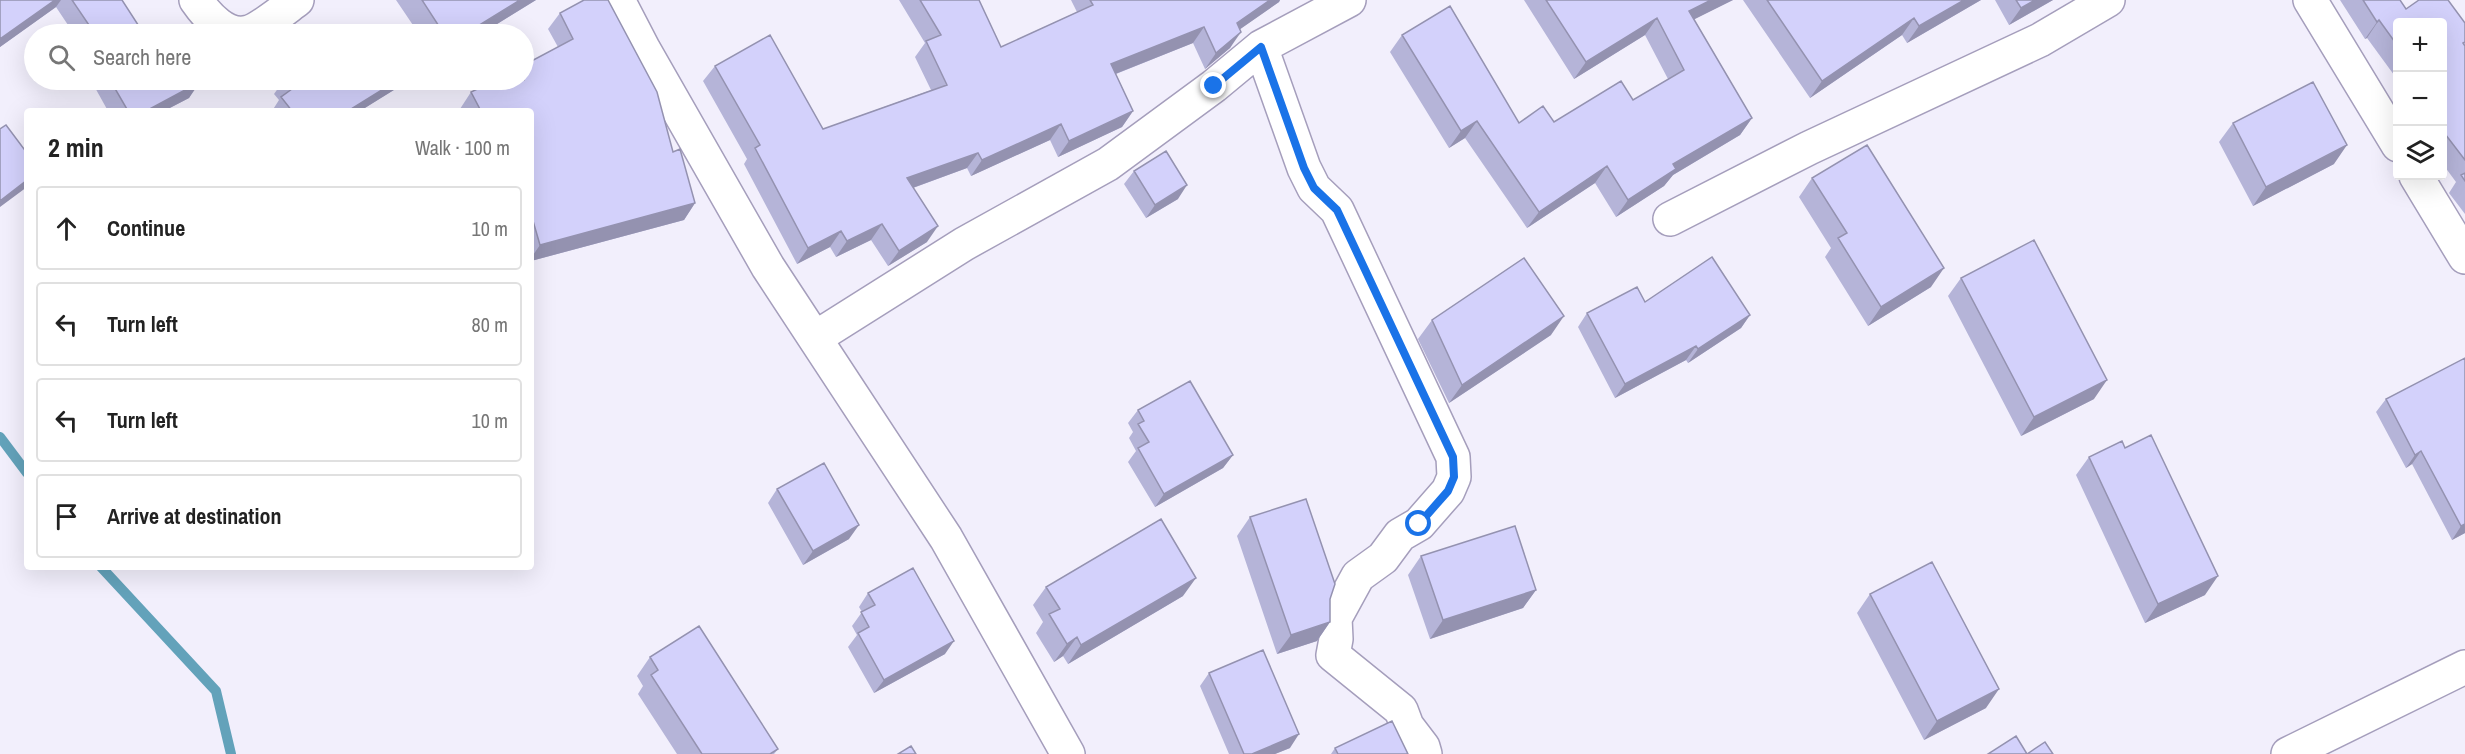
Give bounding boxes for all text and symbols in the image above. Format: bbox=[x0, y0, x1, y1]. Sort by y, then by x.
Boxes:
map controls bbox=[2393, 18, 2447, 180]
button: + bbox=[2393, 18, 2447, 72]
search box bbox=[24, 24, 534, 90]
icon: search bbox=[45, 41, 78, 74]
text: Search here bbox=[93, 42, 191, 72]
route end bbox=[1200, 72, 1226, 98]
button: − bbox=[2393, 72, 2447, 126]
button: layers bbox=[2393, 126, 2447, 180]
text: 2 min bbox=[48, 130, 104, 165]
text: Walk · 100 m bbox=[415, 134, 510, 161]
icon: ahead bbox=[50, 212, 83, 245]
text: Continue bbox=[107, 213, 185, 243]
text: 10 m bbox=[472, 215, 508, 242]
icon: left bbox=[50, 308, 83, 341]
text: Turn left bbox=[107, 309, 178, 339]
text: 80 m bbox=[472, 311, 508, 338]
icon: left bbox=[50, 404, 83, 437]
text: Turn left bbox=[107, 405, 178, 435]
text: 10 m bbox=[472, 407, 508, 434]
icon: arrive bbox=[50, 500, 83, 533]
text: Arrive at destination bbox=[107, 501, 281, 531]
route start bbox=[1405, 510, 1431, 536]

